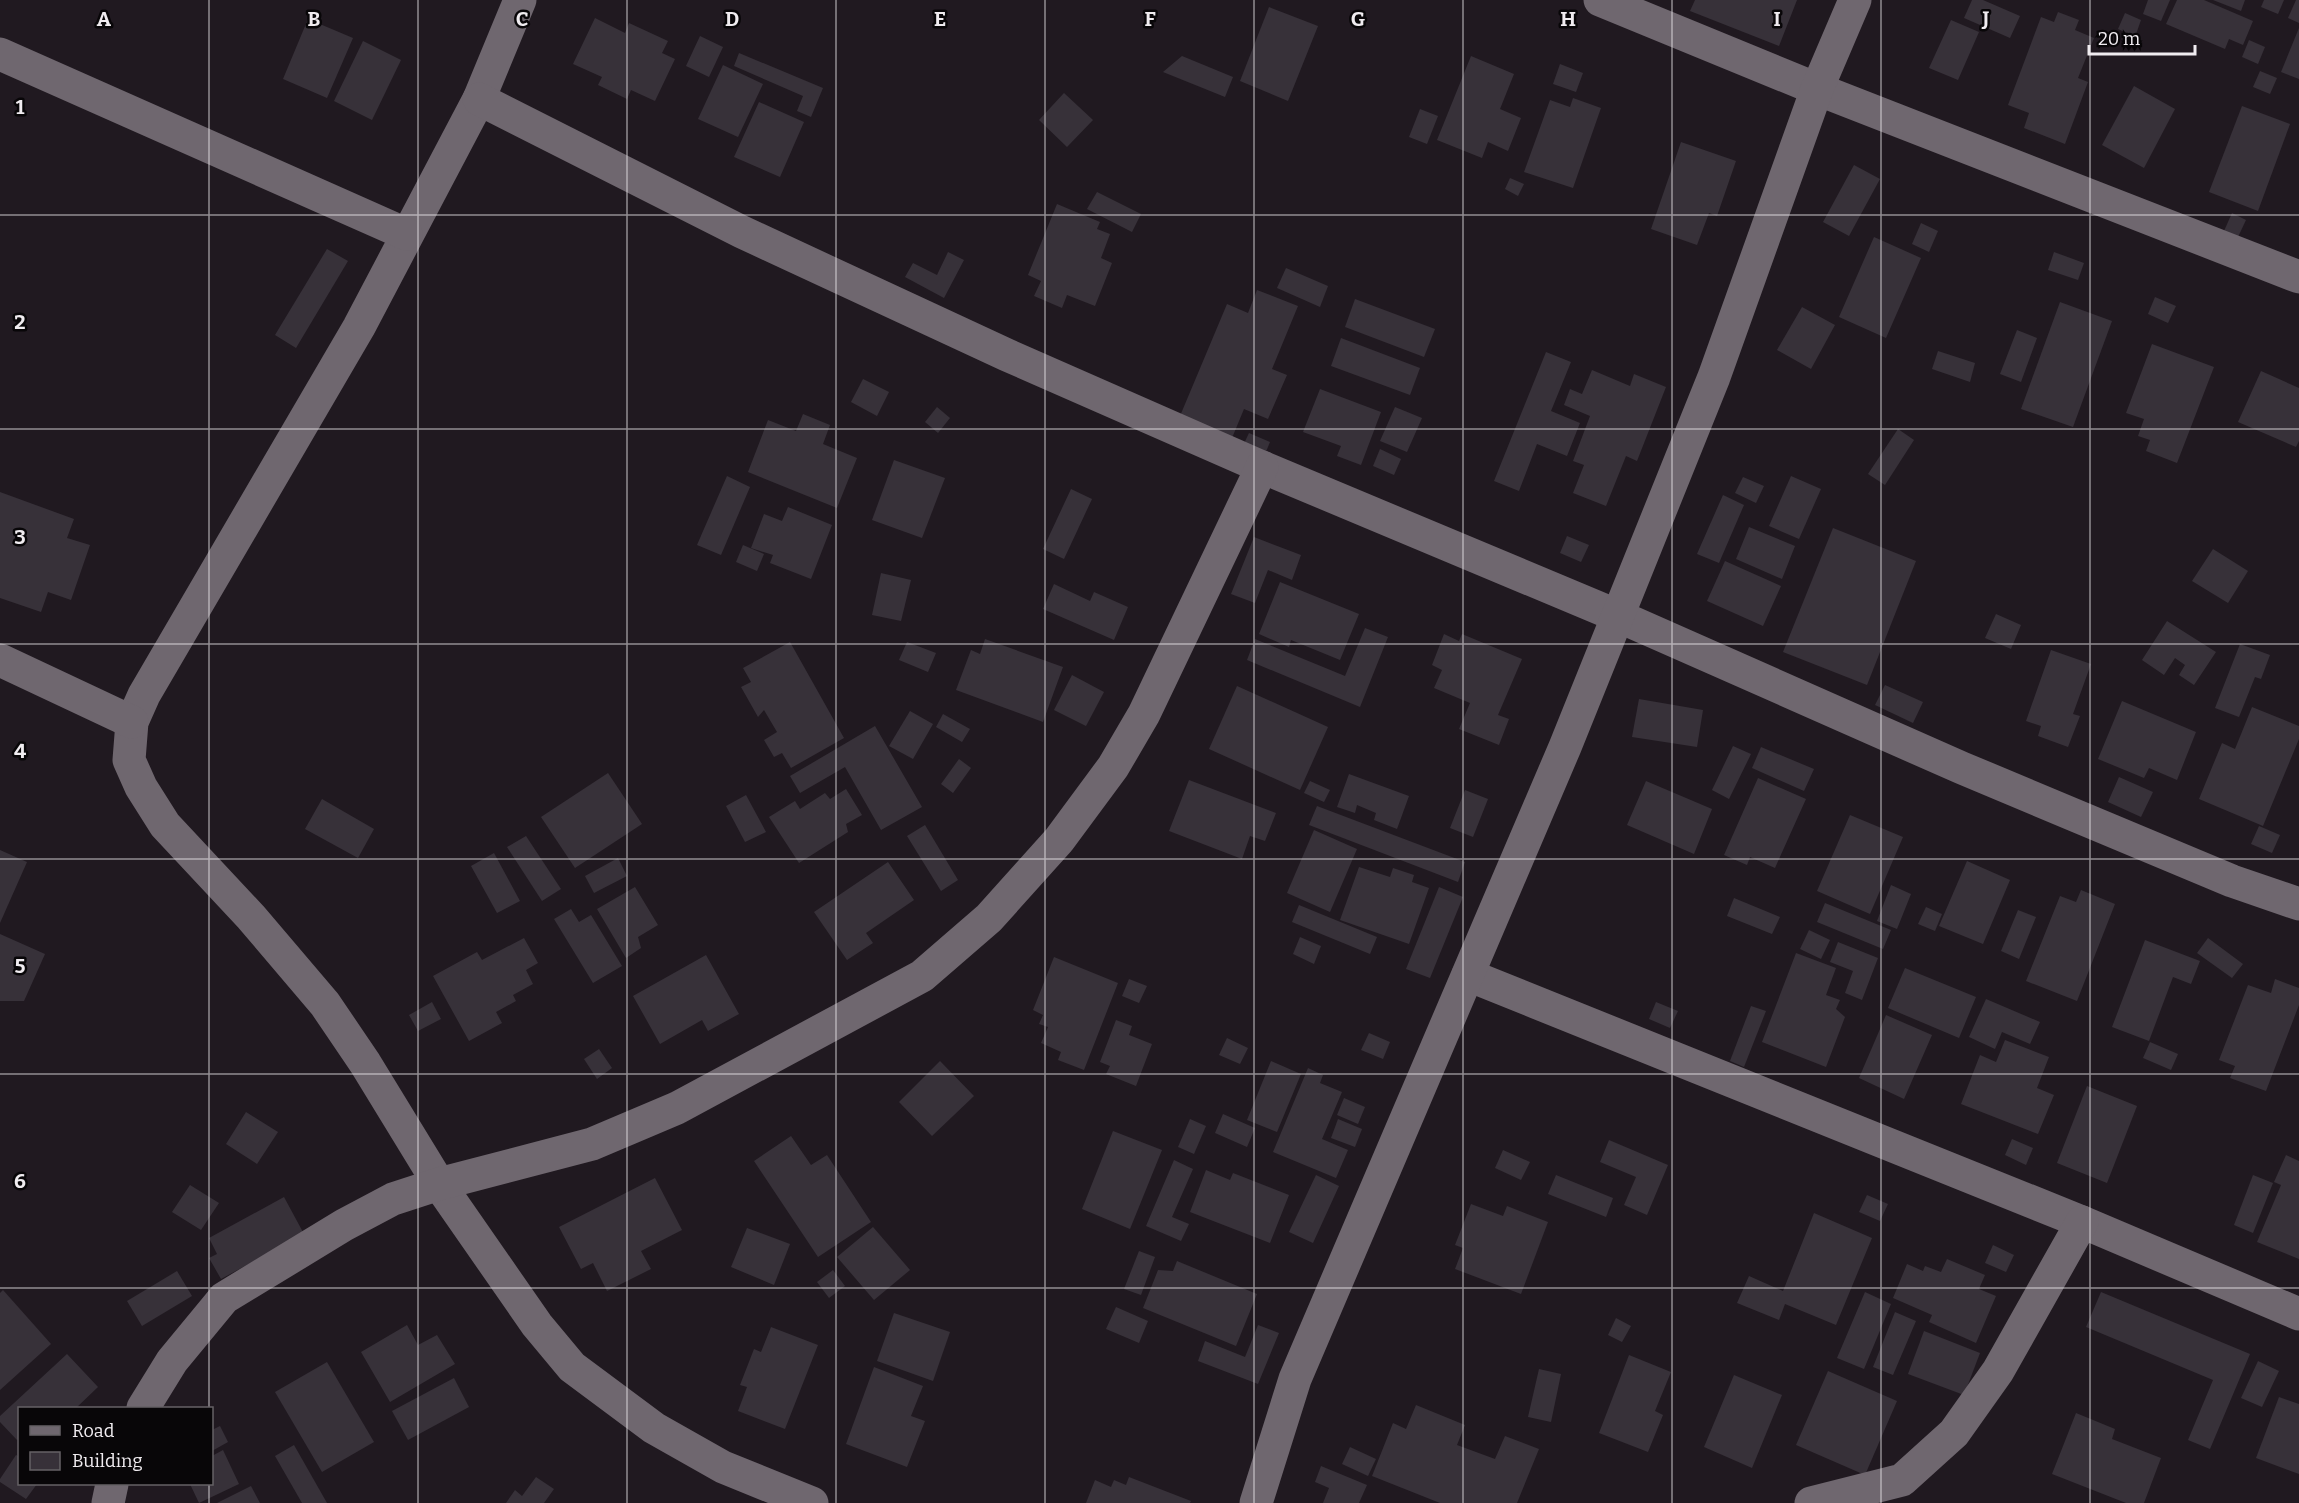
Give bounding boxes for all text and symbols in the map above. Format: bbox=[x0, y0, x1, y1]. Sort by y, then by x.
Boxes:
text: A bbox=[97, 7, 112, 31]
text: B bbox=[308, 7, 321, 31]
text: C bbox=[516, 7, 528, 31]
text: D bbox=[725, 7, 739, 31]
text: E bbox=[934, 7, 946, 31]
text: F bbox=[1144, 7, 1156, 31]
text: G bbox=[1351, 7, 1365, 31]
text: H bbox=[1560, 7, 1576, 31]
text: I bbox=[1773, 7, 1781, 31]
text: J bbox=[1982, 7, 1990, 31]
scale bar bbox=[2089, 18, 2196, 56]
text: 20 m bbox=[2098, 28, 2140, 50]
text: 1 bbox=[16, 95, 25, 119]
text: 2 bbox=[14, 310, 26, 334]
text: 3 bbox=[14, 525, 26, 549]
text: 4 bbox=[14, 739, 26, 763]
text: 5 bbox=[15, 954, 26, 978]
text: 6 bbox=[14, 1169, 26, 1193]
legend bbox=[18, 1407, 213, 1485]
text: Road bbox=[72, 1420, 115, 1442]
text: Building bbox=[72, 1450, 143, 1472]

